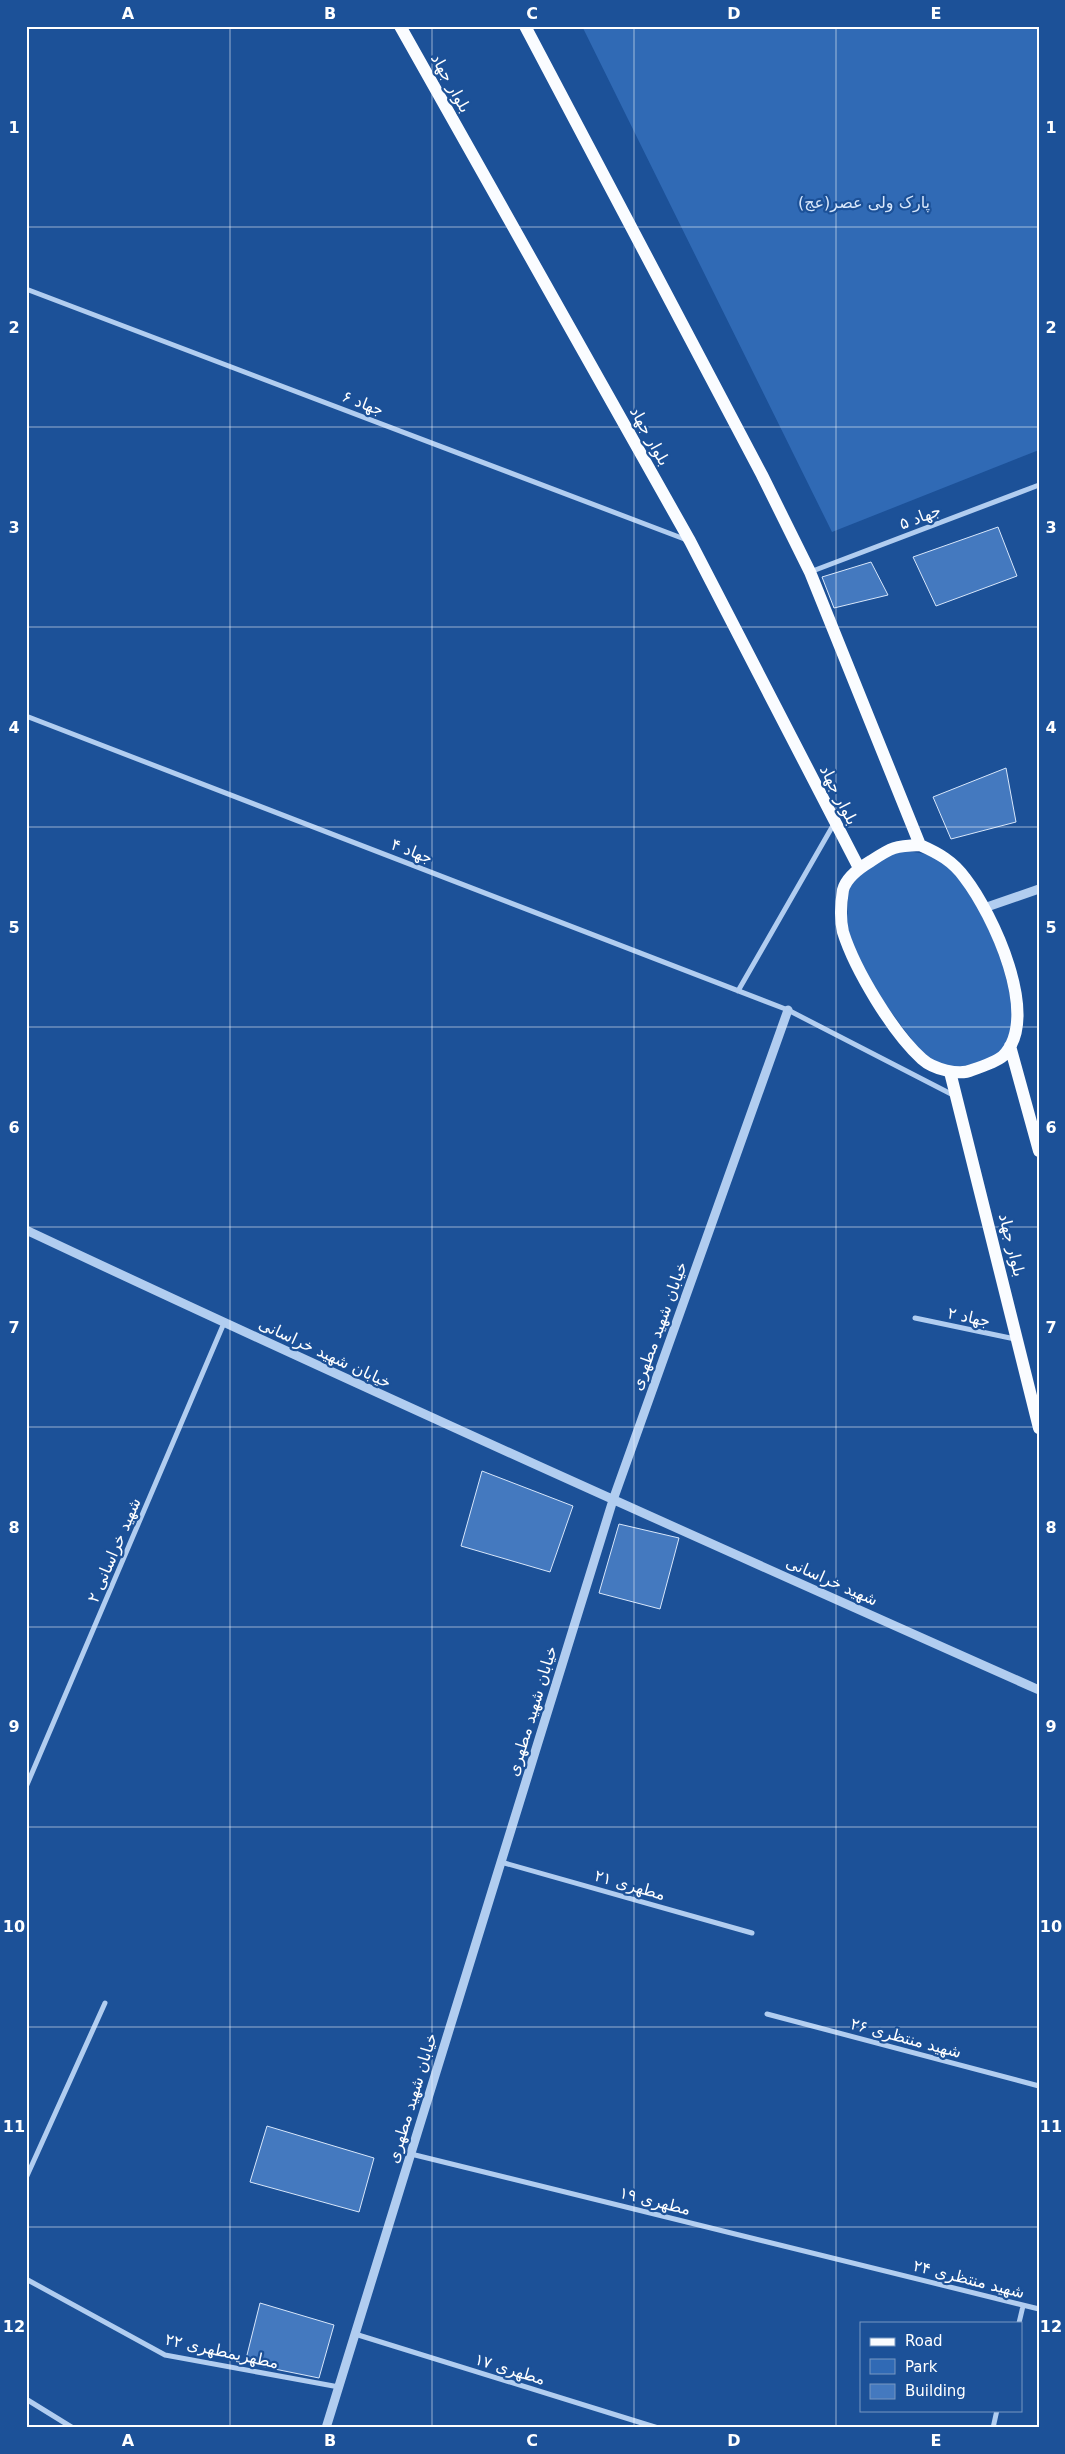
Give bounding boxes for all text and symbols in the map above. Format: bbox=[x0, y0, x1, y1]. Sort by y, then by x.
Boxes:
text: A bbox=[122, 4, 135, 23]
text: B bbox=[324, 4, 336, 23]
text: C bbox=[526, 4, 538, 23]
text: D bbox=[727, 4, 741, 23]
text: E bbox=[931, 4, 941, 23]
street label: بلوار جهاد bbox=[426, 50, 475, 116]
text: 1 bbox=[8, 118, 20, 137]
text: 1 bbox=[1045, 118, 1057, 137]
park label: پارک ولی عصر(عج) bbox=[798, 193, 930, 213]
text: 2 bbox=[8, 318, 20, 337]
text: 2 bbox=[1045, 318, 1057, 337]
street label: جهاد ۶ bbox=[339, 386, 386, 420]
street label: بلوار جهاد bbox=[625, 403, 674, 469]
street label: جهاد ۵ bbox=[897, 500, 944, 534]
text: 3 bbox=[8, 518, 20, 537]
text: 3 bbox=[1045, 518, 1057, 537]
text: 4 bbox=[8, 718, 20, 737]
text: 4 bbox=[1045, 718, 1057, 737]
street label: بلوار جهاد bbox=[815, 762, 862, 829]
street label: جهاد ۴ bbox=[388, 834, 435, 868]
text: 5 bbox=[8, 918, 20, 937]
text: 5 bbox=[1045, 918, 1057, 937]
text: 6 bbox=[8, 1118, 20, 1137]
text: 6 bbox=[1045, 1118, 1057, 1137]
street label: بلوار جهاد bbox=[994, 1211, 1029, 1279]
street label: خیابان شهید مطهری bbox=[627, 1259, 692, 1393]
street label: جهاد ۲ bbox=[946, 1303, 992, 1332]
street label: خیابان شهید خراسانی bbox=[255, 1314, 394, 1393]
text: 7 bbox=[8, 1318, 20, 1337]
text: 7 bbox=[1045, 1318, 1057, 1337]
street label: شهید خراسانی ۲ bbox=[83, 1495, 146, 1606]
text: 8 bbox=[8, 1518, 20, 1537]
text: 8 bbox=[1045, 1518, 1057, 1537]
street label: شهید خراسانی bbox=[783, 1552, 881, 1611]
street label: خیابان شهید مطهری bbox=[503, 1644, 562, 1779]
text: 9 bbox=[8, 1717, 20, 1736]
text: 9 bbox=[1045, 1717, 1057, 1736]
street label: مطهری ۲۱ bbox=[592, 1866, 668, 1905]
text: 10 bbox=[3, 1917, 25, 1936]
text: 10 bbox=[1040, 1917, 1062, 1936]
street label: شهید منتظری ۲۶ bbox=[848, 2014, 964, 2063]
street label: خیابان شهید مطهری bbox=[383, 2031, 442, 2166]
text: 11 bbox=[3, 2117, 25, 2136]
text: 11 bbox=[1040, 2117, 1062, 2136]
street label: مطهری ۱۹ bbox=[617, 2183, 693, 2220]
street label: شهید منتظری ۲۴ bbox=[911, 2256, 1027, 2303]
text: 12 bbox=[3, 2317, 25, 2336]
text: 12 bbox=[1040, 2317, 1062, 2336]
legend bbox=[860, 2322, 1022, 2412]
street label: مطهریمطهری ۲۲ bbox=[163, 2330, 281, 2373]
text: Road bbox=[905, 2332, 943, 2350]
street label: مطهری ۱۷ bbox=[472, 2349, 548, 2390]
text: Park bbox=[905, 2358, 938, 2376]
text: Building bbox=[905, 2382, 966, 2400]
text: A bbox=[122, 2431, 135, 2450]
text: B bbox=[324, 2431, 336, 2450]
text: C bbox=[526, 2431, 538, 2450]
text: D bbox=[727, 2431, 741, 2450]
text: E bbox=[931, 2431, 941, 2450]

